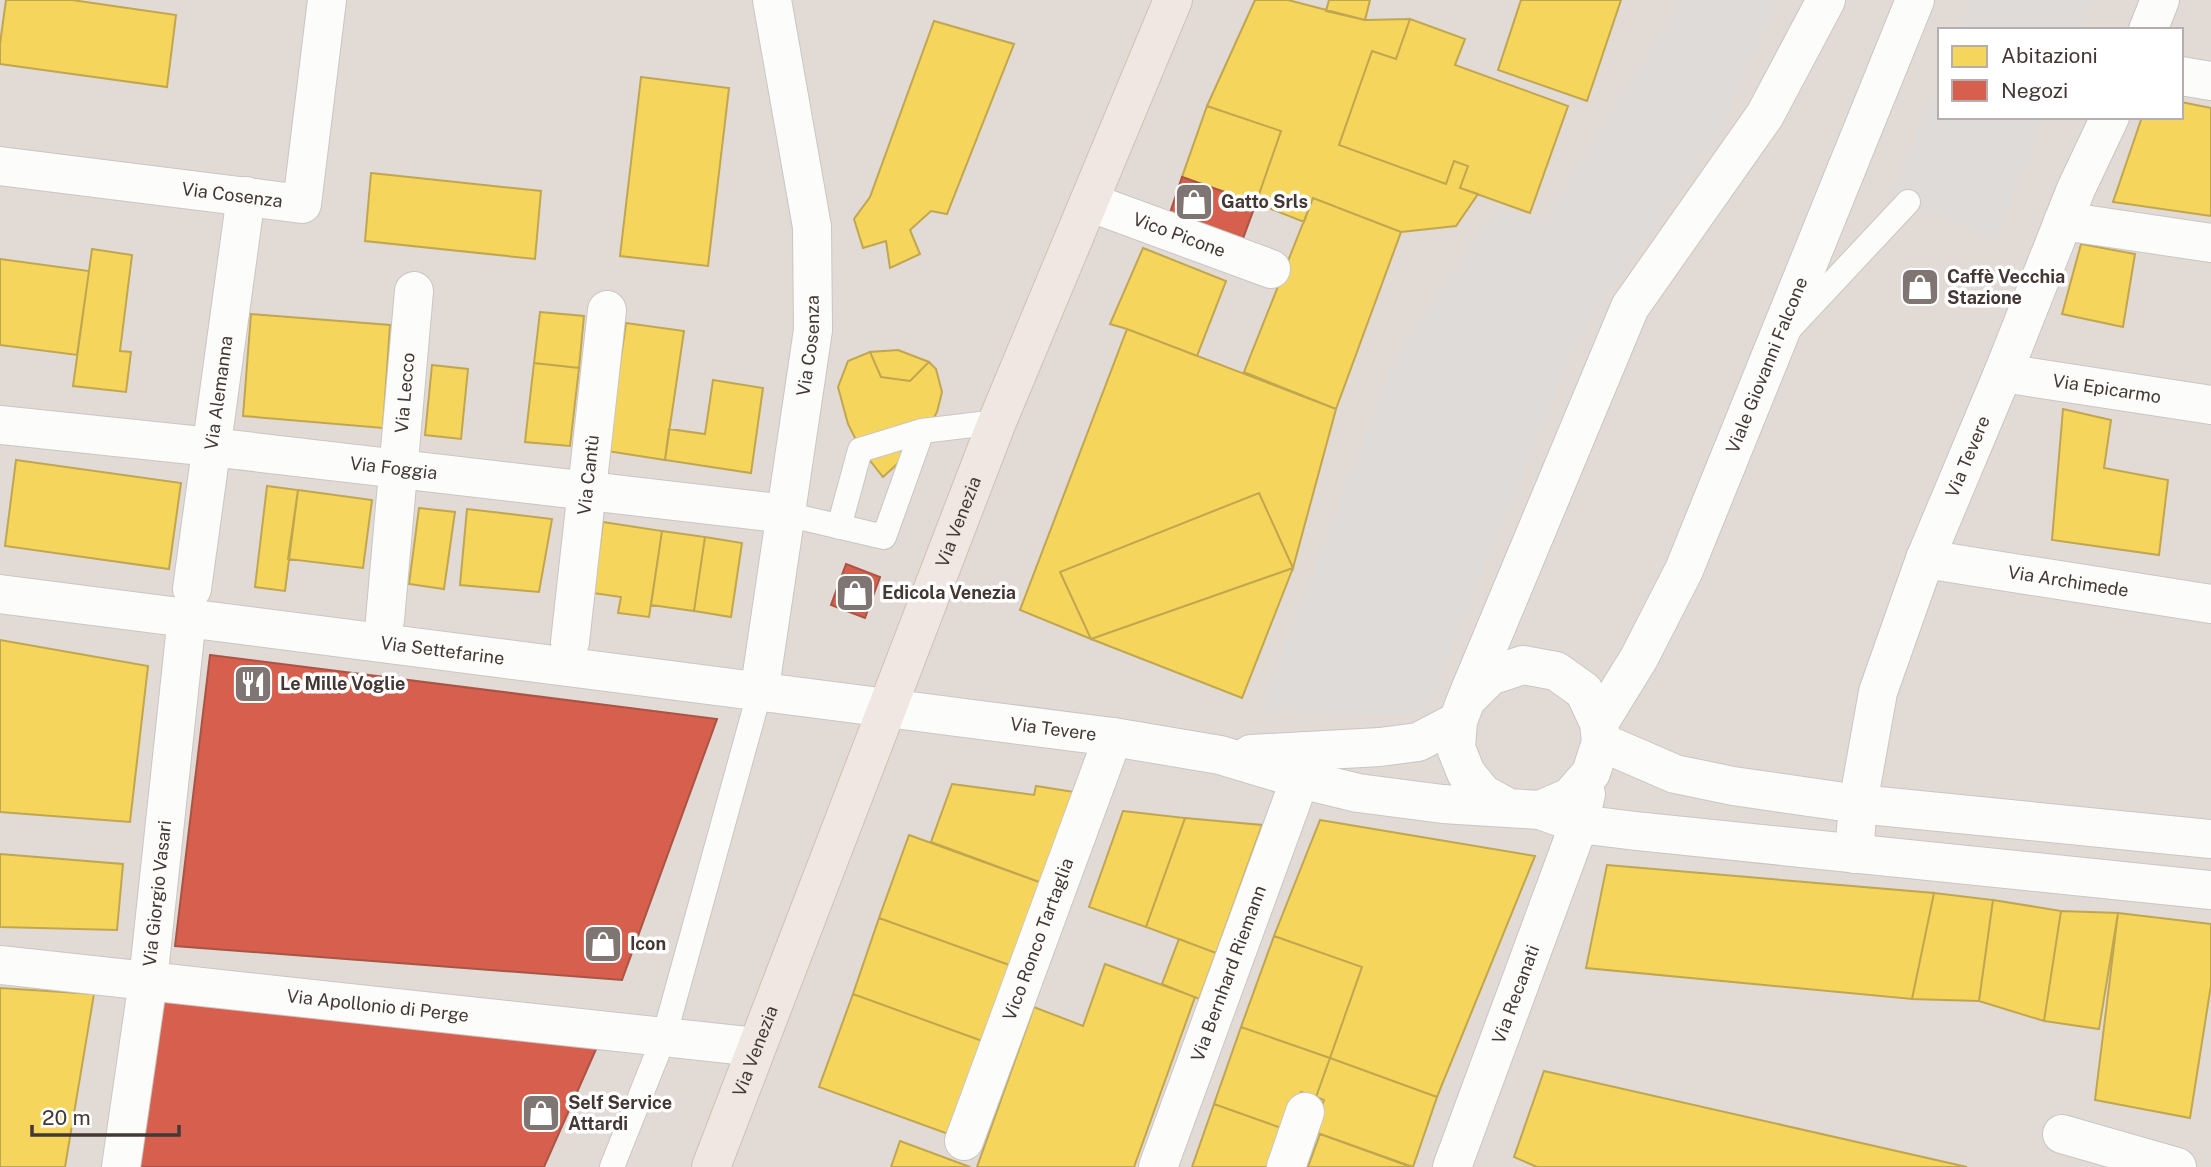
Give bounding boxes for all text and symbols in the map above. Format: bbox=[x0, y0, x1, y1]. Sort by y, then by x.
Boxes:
legend bbox=[1938, 28, 2183, 119]
text: Abitazioni bbox=[2001, 43, 2098, 68]
text: Negozi bbox=[2001, 78, 2068, 103]
street label: Via Cosenza bbox=[180, 178, 284, 211]
shop icon: Gatto Srls bbox=[1173, 181, 1215, 223]
place label: Gatto Srls bbox=[1221, 191, 1308, 212]
street label: Vico Picone bbox=[1130, 208, 1228, 261]
shop icon: Caffè Vecchia Stazione bbox=[1899, 266, 1941, 308]
place label: Caffè Vecchia Stazione bbox=[1947, 266, 2065, 308]
street label: Viale Giovanni Falcone bbox=[1721, 274, 1812, 456]
street label: Via Cosenza bbox=[792, 295, 823, 398]
street label: Via Alemanna bbox=[200, 334, 237, 451]
street label: Via Lecco bbox=[391, 352, 419, 434]
street label: Via Epicarmo bbox=[2051, 370, 2163, 407]
street label: Via Tevere bbox=[1941, 412, 1994, 500]
street label: Via Cantù bbox=[573, 434, 603, 516]
street label: Via Foggia bbox=[349, 452, 439, 483]
street label: Via Venezia bbox=[931, 473, 985, 570]
street label: Via Archimede bbox=[2006, 561, 2130, 601]
shop icon: Edicola Venezia bbox=[834, 572, 876, 614]
place label: Edicola Venezia bbox=[882, 582, 1016, 603]
street label: Via Settefarine bbox=[379, 632, 506, 669]
restaurant icon: Le Mille Voglie bbox=[232, 663, 274, 705]
place label: Le Mille Voglie bbox=[280, 673, 405, 694]
street label: Via Tevere bbox=[1009, 713, 1098, 745]
street label: Via Giorgio Vasari bbox=[139, 819, 175, 968]
street label: Vico Ronco Tartaglia bbox=[998, 855, 1077, 1023]
street label: Via Bernhard Riemann bbox=[1186, 882, 1270, 1064]
shop icon: Icon bbox=[582, 923, 624, 965]
place label: Icon bbox=[630, 933, 666, 954]
street label: Via Recanati bbox=[1488, 942, 1543, 1047]
street label: Via Apollonio di Perge bbox=[286, 985, 470, 1026]
street label: Via Venezia bbox=[728, 1003, 782, 1099]
shop icon: Self Service Attardi bbox=[520, 1092, 562, 1134]
place label: Self Service Attardi bbox=[568, 1092, 672, 1134]
scale bar bbox=[32, 1094, 178, 1138]
text: 20 m bbox=[42, 1105, 91, 1130]

